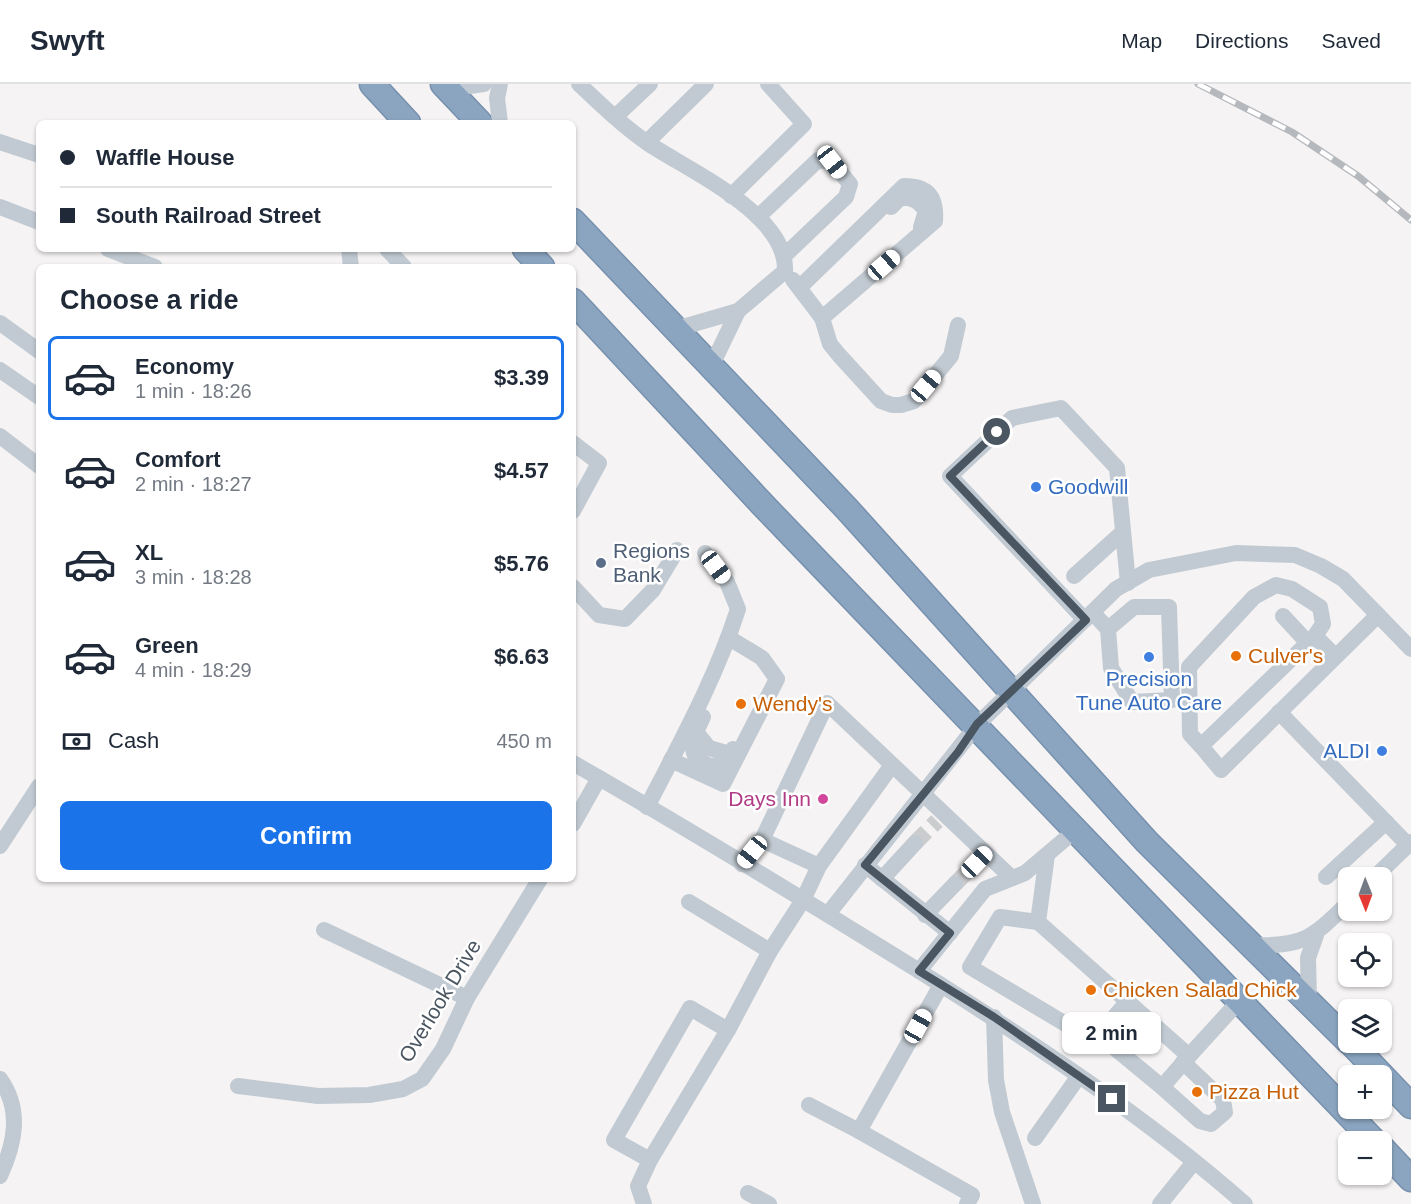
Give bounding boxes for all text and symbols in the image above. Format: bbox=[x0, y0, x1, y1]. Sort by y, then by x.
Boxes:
text: Swyft bbox=[30, 25, 105, 56]
text: Map bbox=[1121, 29, 1162, 52]
text: Directions bbox=[1195, 29, 1288, 52]
text: Saved bbox=[1321, 29, 1381, 52]
car bbox=[814, 142, 850, 182]
text: Waffle House bbox=[96, 145, 235, 170]
text: South Railroad Street bbox=[96, 203, 321, 228]
car bbox=[865, 246, 903, 284]
text: Choose a ride bbox=[60, 285, 239, 315]
icon: car bbox=[63, 351, 117, 405]
text: Economy bbox=[135, 354, 234, 379]
text: $3.39 bbox=[494, 365, 549, 390]
car bbox=[908, 366, 944, 406]
text: 1 min · 18:26 bbox=[135, 380, 252, 402]
route start bbox=[983, 418, 1010, 445]
icon: car bbox=[63, 444, 117, 498]
text: Comfort bbox=[135, 447, 221, 472]
text: $4.57 bbox=[494, 458, 549, 483]
text: 2 min · 18:27 bbox=[135, 473, 252, 495]
place label: Goodwill bbox=[1048, 475, 1129, 498]
marker: Goodwill bbox=[1029, 480, 1043, 494]
icon: car bbox=[63, 537, 117, 591]
place label: Regions Bank bbox=[613, 539, 690, 586]
text: XL bbox=[135, 540, 163, 565]
car bbox=[698, 547, 734, 587]
text: $5.76 bbox=[494, 551, 549, 576]
marker: Regions Bank bbox=[594, 556, 608, 570]
text: 3 min · 18:28 bbox=[135, 566, 252, 588]
icon: car bbox=[63, 630, 117, 684]
text: Green bbox=[135, 633, 199, 658]
text: $6.63 bbox=[494, 644, 549, 669]
place label: Culver's bbox=[1248, 644, 1323, 667]
marker: Culver's bbox=[1229, 649, 1243, 663]
marker: Precision Tune Auto Care bbox=[1142, 650, 1156, 664]
text: 4 min · 18:29 bbox=[135, 659, 252, 681]
place label: Precision Tune Auto Care bbox=[1076, 667, 1222, 714]
place label: Wendy's bbox=[753, 692, 833, 715]
marker: Wendy's bbox=[734, 697, 748, 711]
icon: cash bbox=[60, 725, 93, 758]
text: Cash bbox=[108, 728, 159, 753]
text: 450 m bbox=[496, 730, 552, 752]
place label: ALDI bbox=[1323, 739, 1370, 762]
marker: ALDI bbox=[1375, 744, 1389, 758]
place label: Days Inn bbox=[728, 787, 811, 810]
marker: Days Inn bbox=[816, 792, 830, 806]
button: Confirm bbox=[60, 801, 552, 870]
car bbox=[734, 832, 770, 872]
car bbox=[958, 843, 996, 881]
north arrow bbox=[1338, 867, 1392, 921]
map controls bbox=[1338, 867, 1392, 1185]
button: locate bbox=[1338, 933, 1392, 987]
street label: Overlook Drive bbox=[394, 935, 485, 1066]
place label: Chicken Salad Chick bbox=[1103, 978, 1297, 1001]
marker: Chicken Salad Chick bbox=[1084, 983, 1098, 997]
button: layers bbox=[1338, 999, 1392, 1053]
car bbox=[901, 1006, 935, 1046]
callout: 2 min bbox=[1062, 1012, 1162, 1054]
text: 2 min bbox=[1085, 1022, 1138, 1044]
button: + bbox=[1338, 1065, 1392, 1119]
place label: Pizza Hut bbox=[1209, 1080, 1299, 1103]
route end bbox=[1098, 1085, 1125, 1112]
marker: Pizza Hut bbox=[1190, 1085, 1204, 1099]
button: − bbox=[1338, 1131, 1392, 1185]

